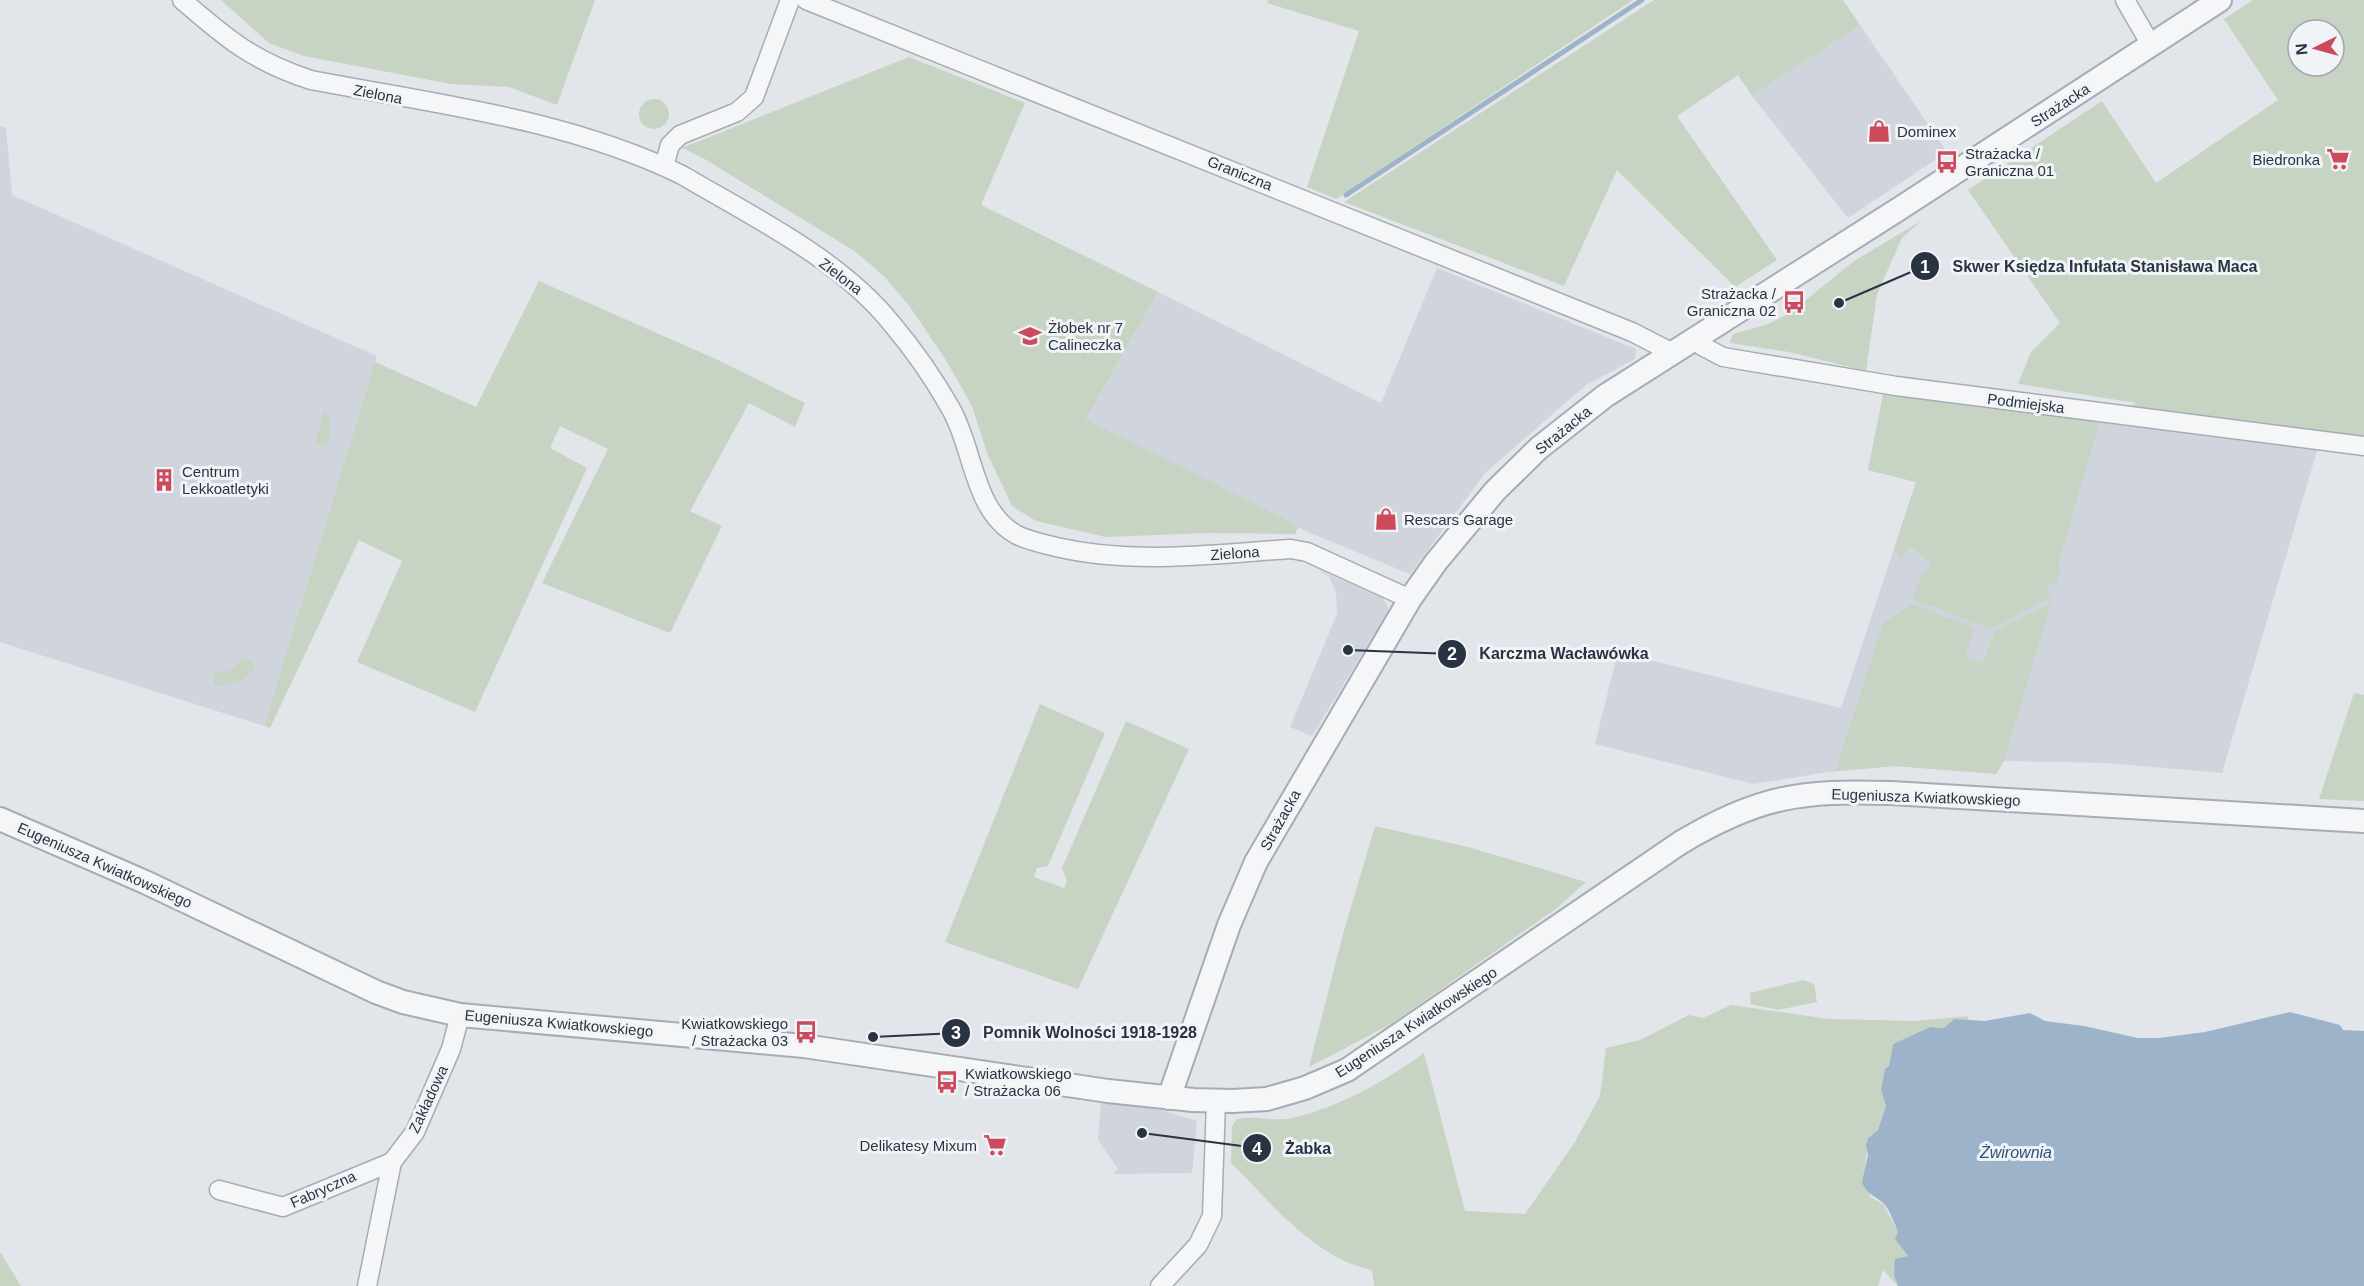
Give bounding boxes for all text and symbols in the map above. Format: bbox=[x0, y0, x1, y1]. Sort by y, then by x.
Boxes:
north arrow bbox=[2286, 18, 2346, 78]
text: N bbox=[2293, 43, 2311, 56]
street label: Strażacka bbox=[2027, 79, 2093, 130]
street label: Zielona bbox=[352, 81, 404, 107]
shop icon: Dominex bbox=[1866, 118, 1892, 144]
place label: Dominex bbox=[1897, 123, 1957, 140]
place label: Strażacka / Graniczna 01 bbox=[1965, 145, 2054, 179]
supermarket icon: Biedronka bbox=[2325, 146, 2351, 172]
bus stop icon: Strażacka / Graniczna 01 bbox=[1934, 149, 1960, 175]
place label: Biedronka bbox=[2252, 151, 2321, 168]
street label: Graniczna bbox=[1205, 152, 1275, 194]
callout: Skwer Księdza Infułata Stanisława Maca bbox=[1910, 249, 2269, 283]
street label: Zielona bbox=[816, 254, 866, 298]
text: 1 bbox=[1920, 257, 1930, 277]
text: Skwer Księdza Infułata Stanisława Maca bbox=[1952, 258, 2258, 275]
place label: Strażacka / Graniczna 02 bbox=[1687, 285, 1777, 319]
bus stop icon: Strażacka / Graniczna 02 bbox=[1781, 289, 1807, 315]
place label: Żłobek nr 7 Calineczka bbox=[1048, 319, 1123, 353]
school or university icon: Żłobek nr 7 Calineczka bbox=[1017, 323, 1043, 349]
street label: Podmiejska bbox=[1986, 390, 2066, 416]
street label: Strażacka bbox=[1532, 402, 1595, 458]
place label: Centrum Lekkoatletyki bbox=[182, 463, 269, 497]
building icon: Centrum Lekkoatletyki bbox=[151, 467, 177, 493]
shop icon: Rescars Garage bbox=[1373, 506, 1399, 532]
place label: Rescars Garage bbox=[1404, 511, 1513, 528]
street label: Zielona bbox=[1210, 543, 1261, 563]
callout: Karczma Wacławówka bbox=[1437, 637, 1660, 671]
text: 2 bbox=[1447, 644, 1457, 664]
text: Karczma Wacławówka bbox=[1479, 645, 1649, 662]
street label: Eugeniusza Kwiatkowskiego bbox=[1831, 785, 2021, 809]
street label: Strażacka bbox=[1256, 786, 1304, 853]
street label: Eugeniusza Kwiatkowskiego bbox=[15, 819, 195, 911]
street label: Eugeniusza Kwiatkowskiego bbox=[1332, 963, 1500, 1081]
street label: Eugeniusza Kwiatkowskiego bbox=[464, 1006, 654, 1040]
place label: Kwiatkowskiego / Strażacka 03 bbox=[681, 1015, 788, 1049]
callout: Pomnik Wolności 1918-1928 bbox=[941, 1016, 1209, 1050]
bus stop icon: Kwiatkowskiego / Strażacka 03 bbox=[793, 1019, 819, 1045]
text: 3 bbox=[951, 1023, 961, 1043]
text: Pomnik Wolności 1918-1928 bbox=[983, 1024, 1197, 1041]
street label: Zakładowa bbox=[405, 1062, 451, 1135]
place label: Kwiatkowskiego / Strażacka 06 bbox=[965, 1065, 1072, 1099]
bus stop icon: Kwiatkowskiego / Strażacka 06 bbox=[934, 1069, 960, 1095]
callout: Żabka bbox=[1242, 1131, 1343, 1165]
supermarket icon: Delikatesy Mixum bbox=[982, 1132, 1008, 1158]
place label: Delikatesy Mixum bbox=[859, 1137, 977, 1154]
text: 4 bbox=[1252, 1139, 1262, 1159]
text: Żabka bbox=[1285, 1140, 1331, 1157]
water label: Żwirownia bbox=[1979, 1143, 2052, 1161]
street label: Fabryczna bbox=[288, 1167, 359, 1211]

